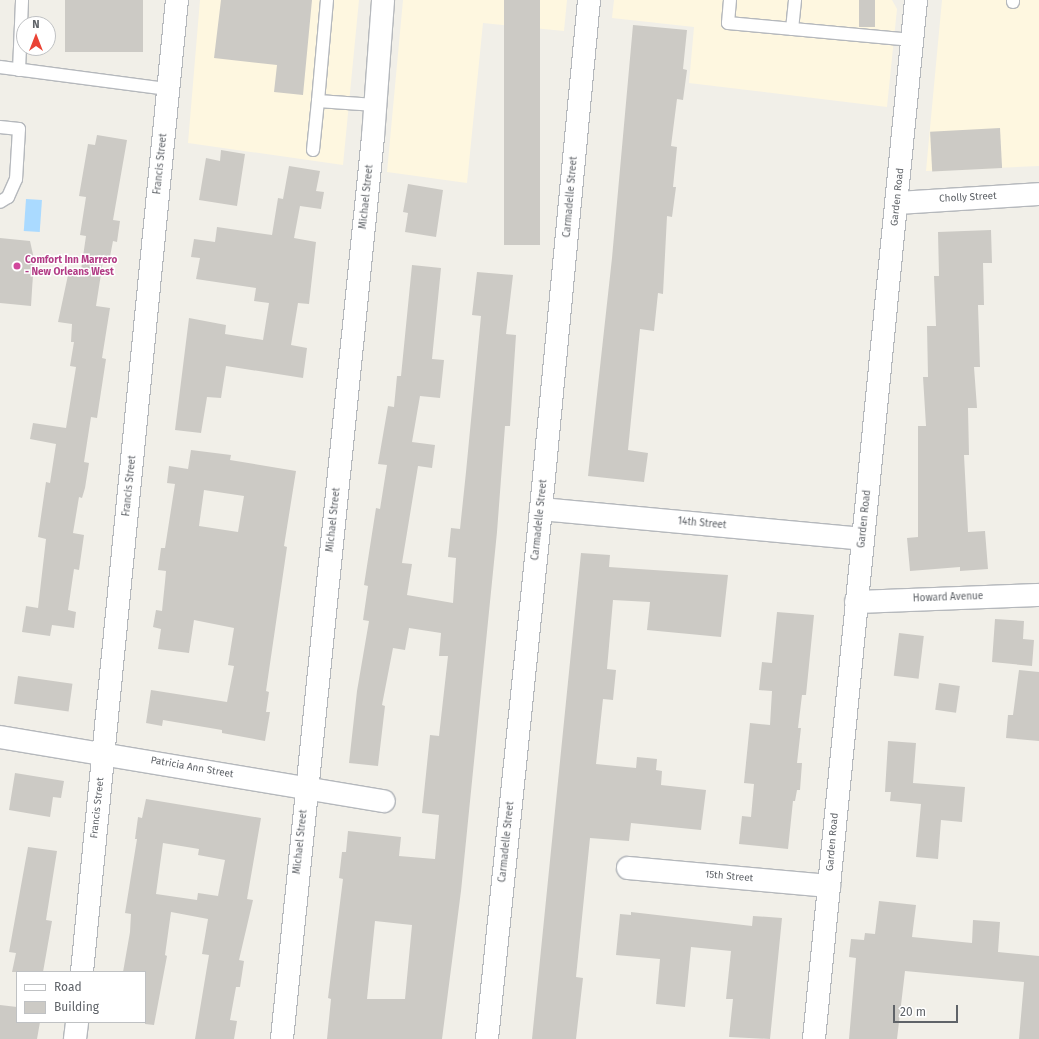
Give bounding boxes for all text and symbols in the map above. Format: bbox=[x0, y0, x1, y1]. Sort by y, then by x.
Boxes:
north arrow bbox=[16, 16, 56, 56]
text: N bbox=[32, 18, 40, 31]
street label: Francis Street bbox=[152, 133, 170, 195]
street label: Carmadelle Street bbox=[561, 156, 581, 238]
street label: Michael Street bbox=[358, 164, 376, 230]
street label: Garden Road bbox=[889, 167, 907, 227]
street label: Cholly Street bbox=[939, 190, 997, 206]
place label: Comfort Inn Marrero - New Orleans West bbox=[25, 254, 117, 278]
marker: Comfort Inn Marrero - New Orleans West bbox=[12, 261, 22, 271]
street label: Francis Street bbox=[121, 455, 139, 517]
street label: Carmadelle Street bbox=[530, 479, 550, 561]
street label: Michael Street bbox=[325, 487, 343, 553]
street label: Garden Road bbox=[856, 489, 874, 549]
street label: 14th Street bbox=[677, 516, 727, 532]
street label: Howard Avenue bbox=[913, 591, 983, 605]
street label: Patricia Ann Street bbox=[150, 755, 234, 781]
street label: Francis Street bbox=[89, 777, 107, 839]
street label: Carmadelle Street bbox=[497, 801, 517, 883]
street label: Michael Street bbox=[292, 809, 310, 875]
street label: Garden Road bbox=[824, 812, 842, 872]
street label: 15th Street bbox=[704, 869, 754, 885]
legend bbox=[16, 971, 146, 1023]
text: Road bbox=[54, 980, 82, 994]
scale bar bbox=[895, 997, 960, 1023]
text: Building bbox=[54, 1000, 99, 1014]
text: 20 m bbox=[900, 1005, 926, 1019]

